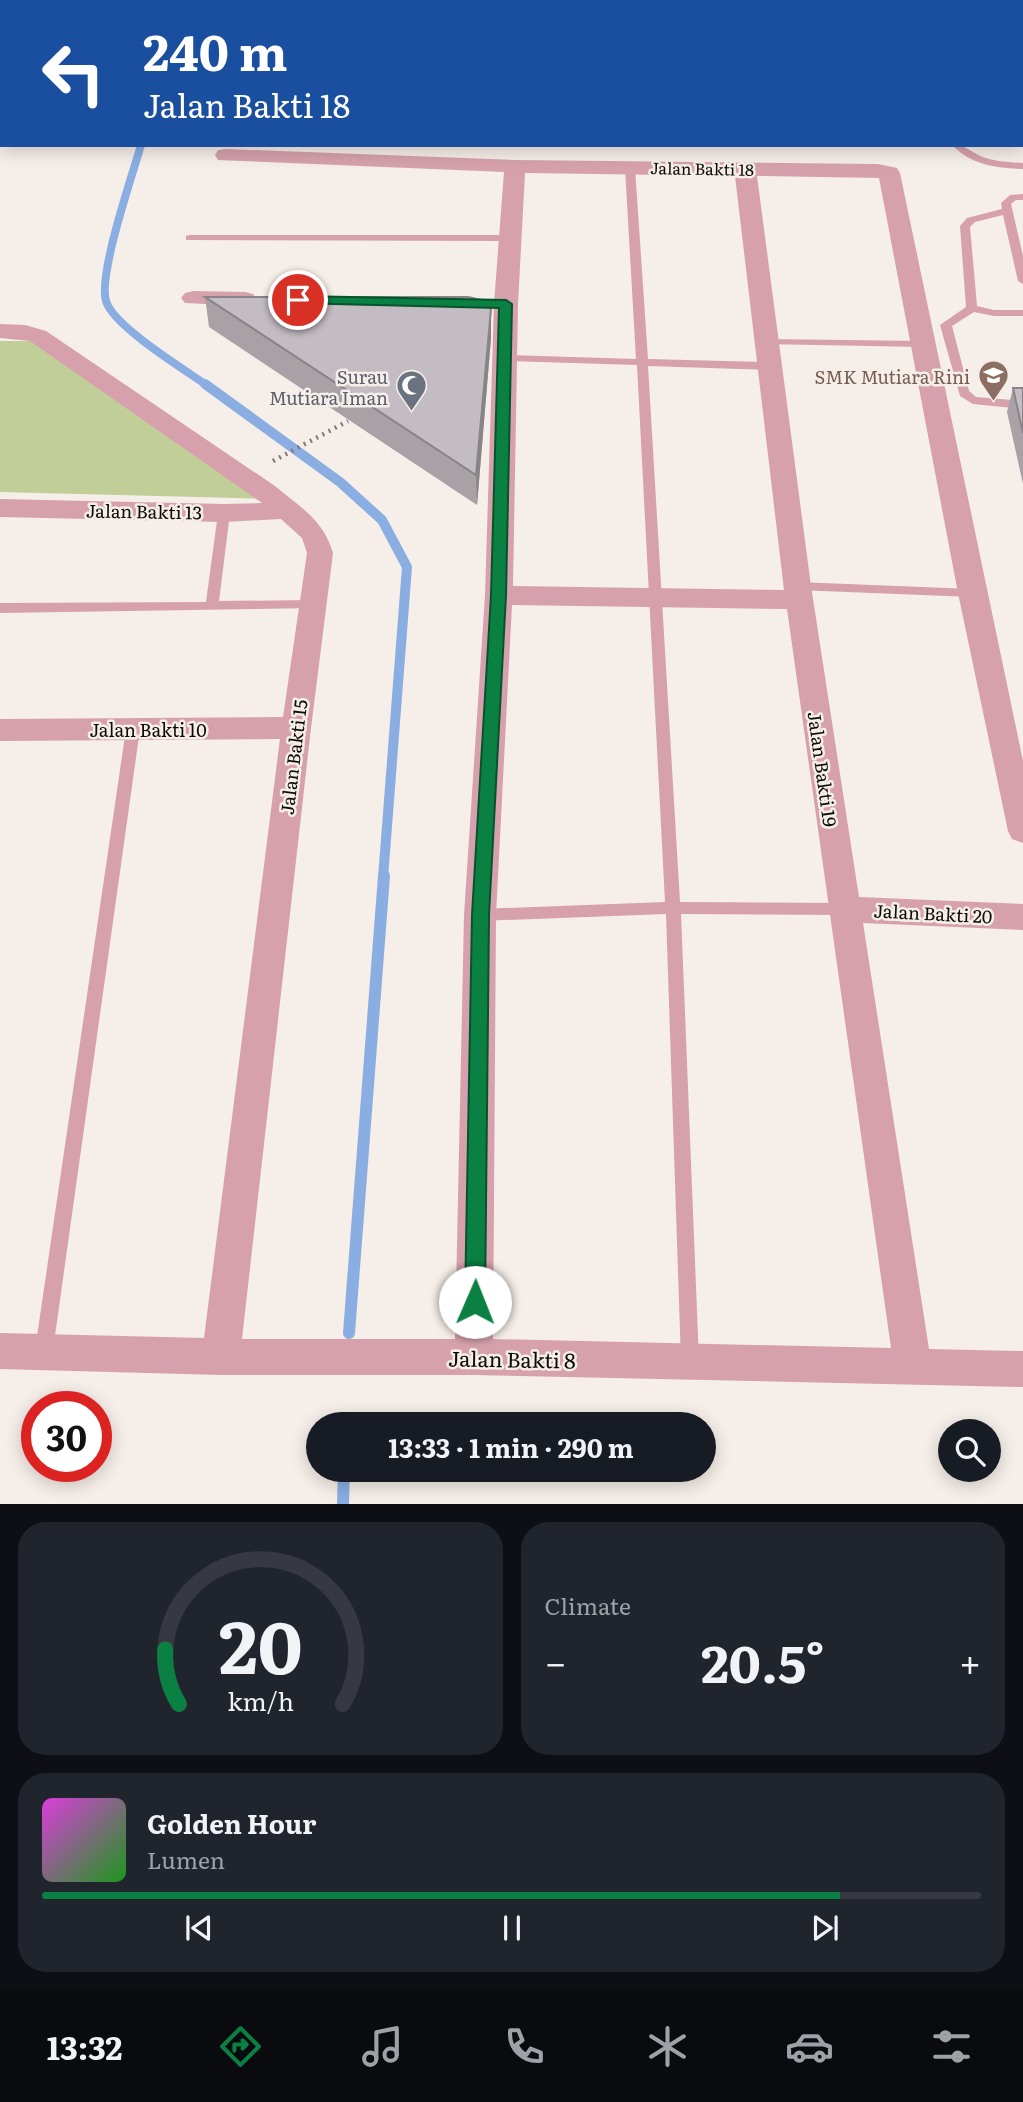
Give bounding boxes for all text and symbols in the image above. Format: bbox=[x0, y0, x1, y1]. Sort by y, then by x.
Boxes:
text: 240 m bbox=[143, 13, 288, 86]
icon: left bbox=[28, 28, 119, 119]
text: Jalan Bakti 18 bbox=[143, 80, 350, 128]
street label: Jalan Bakti 18 bbox=[650, 155, 754, 181]
pin bbox=[268, 270, 328, 330]
icon: arrive bbox=[279, 281, 317, 319]
school or university icon: SMK Mutiara Rini bbox=[976, 359, 1010, 403]
place label: Surau Mutiara Iman bbox=[269, 363, 388, 411]
place label: SMK Mutiara Rini bbox=[815, 363, 970, 390]
mosque icon: Surau Mutiara Iman bbox=[394, 369, 428, 413]
street label: Jalan Bakti 13 bbox=[86, 496, 202, 526]
street label: Jalan Bakti 15 bbox=[273, 698, 313, 816]
street label: Jalan Bakti 19 bbox=[802, 710, 844, 828]
street label: Jalan Bakti 10 bbox=[89, 716, 207, 743]
street label: Jalan Bakti 20 bbox=[873, 896, 993, 930]
position arrow bbox=[438, 1265, 512, 1339]
street label: Jalan Bakti 8 bbox=[448, 1341, 576, 1375]
speed limit sign: 30 bbox=[21, 1391, 112, 1482]
map controls bbox=[938, 1419, 1001, 1482]
button: search bbox=[938, 1419, 1001, 1482]
text: 13:33 · 1 min · 290 m bbox=[388, 1427, 634, 1466]
text: Climate bbox=[545, 1588, 631, 1622]
text: 20 bbox=[218, 1589, 302, 1697]
text: 20.5° bbox=[701, 1622, 825, 1699]
text: − bbox=[545, 1632, 567, 1689]
text: + bbox=[959, 1632, 981, 1689]
text: km/h bbox=[227, 1682, 294, 1719]
text: Golden Hour bbox=[147, 1803, 316, 1842]
text: Lumen bbox=[147, 1842, 225, 1876]
icon: previous bbox=[180, 1909, 218, 1947]
icon: pause bbox=[493, 1909, 531, 1947]
icon: next bbox=[806, 1909, 844, 1947]
text: 13:32 bbox=[47, 2022, 123, 2070]
icon: directions bbox=[216, 2022, 265, 2071]
icon: music bbox=[358, 2022, 407, 2071]
icon: phone bbox=[500, 2022, 549, 2071]
icon: climate bbox=[643, 2022, 692, 2071]
icon: car bbox=[785, 2022, 834, 2071]
icon: filters bbox=[927, 2022, 976, 2071]

